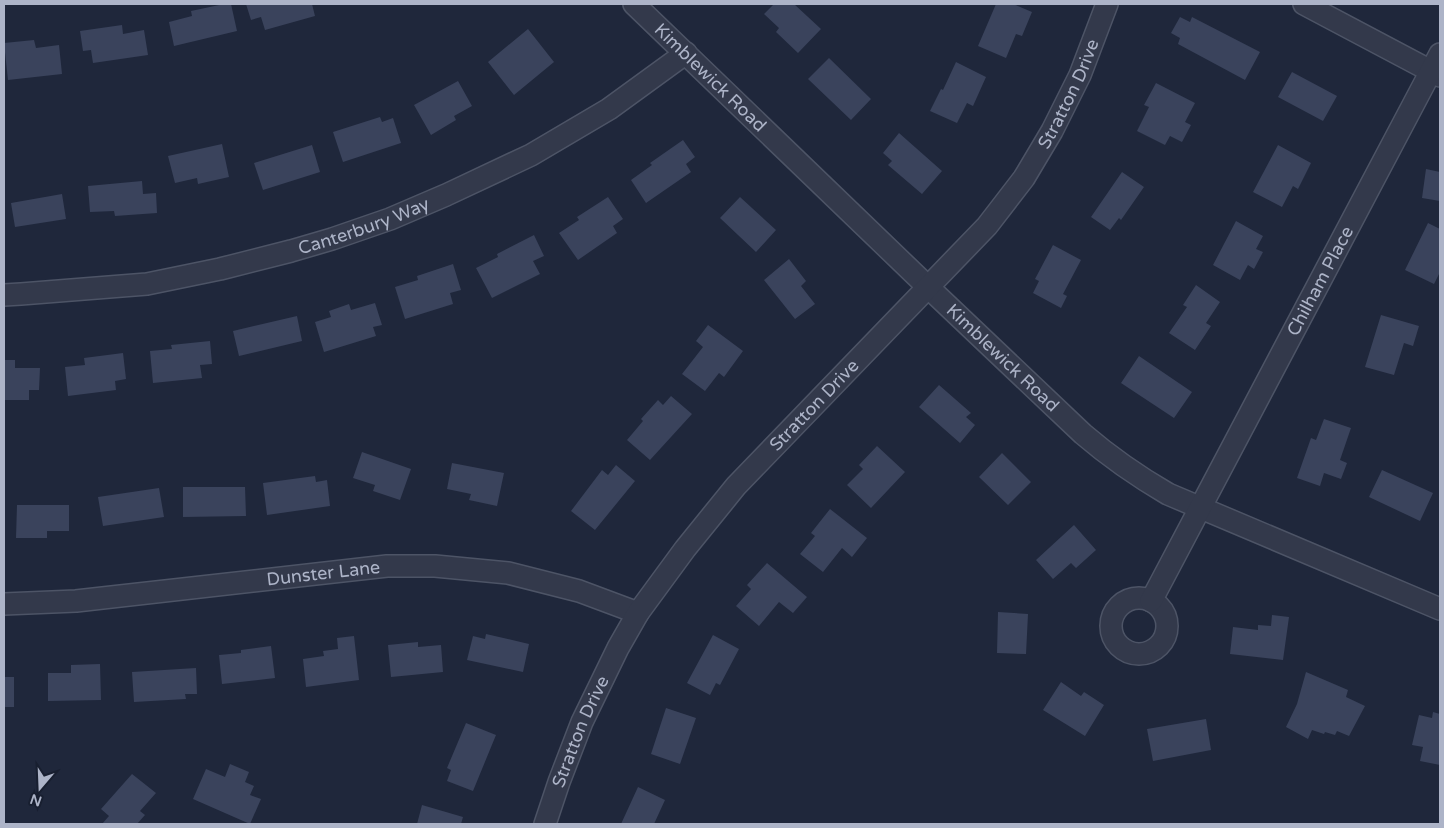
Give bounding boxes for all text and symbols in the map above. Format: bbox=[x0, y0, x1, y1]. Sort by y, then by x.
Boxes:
street label: Kimblewick Road bbox=[650, 19, 771, 136]
street label: Stratton Drive bbox=[1033, 36, 1104, 153]
street label: Canterbury Way bbox=[295, 192, 433, 259]
street label: Chilham Place bbox=[1282, 222, 1358, 340]
street label: Kimblewick Road bbox=[942, 299, 1064, 416]
street label: Stratton Drive bbox=[765, 355, 863, 456]
street label: Dunster Lane bbox=[265, 556, 381, 590]
street label: Stratton Drive bbox=[547, 672, 614, 790]
north arrow bbox=[15, 763, 65, 813]
text: N bbox=[28, 790, 44, 810]

